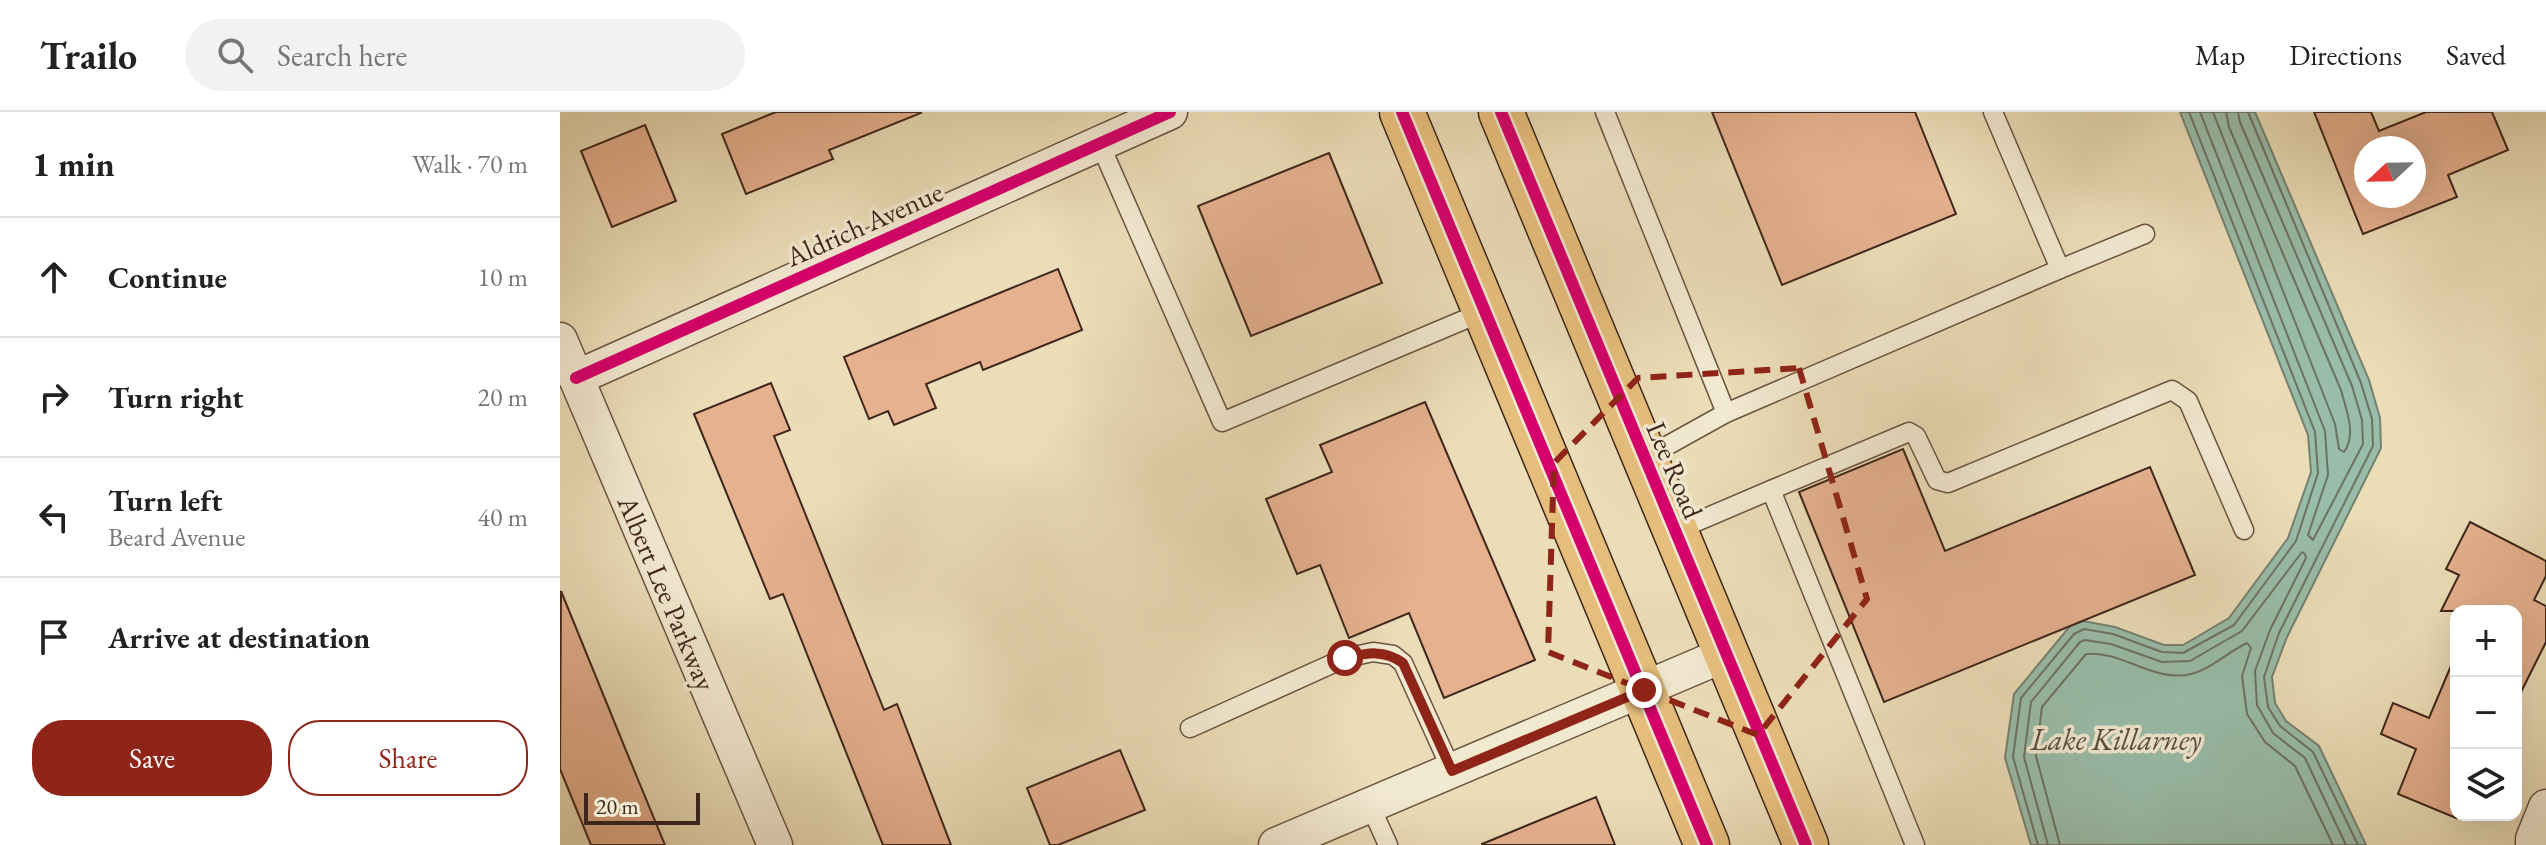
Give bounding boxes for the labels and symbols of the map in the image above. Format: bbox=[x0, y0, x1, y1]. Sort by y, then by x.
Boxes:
north arrow bbox=[2354, 136, 2426, 208]
street label: Aldrich Avenue bbox=[779, 173, 948, 275]
street label: Lee Road bbox=[1638, 416, 1712, 525]
street label: Albert Lee Parkway bbox=[609, 489, 725, 697]
route start bbox=[1327, 640, 1363, 676]
route end bbox=[1626, 672, 1662, 708]
water label: Lake Killarney bbox=[2030, 720, 2201, 759]
scale bar bbox=[584, 789, 700, 825]

